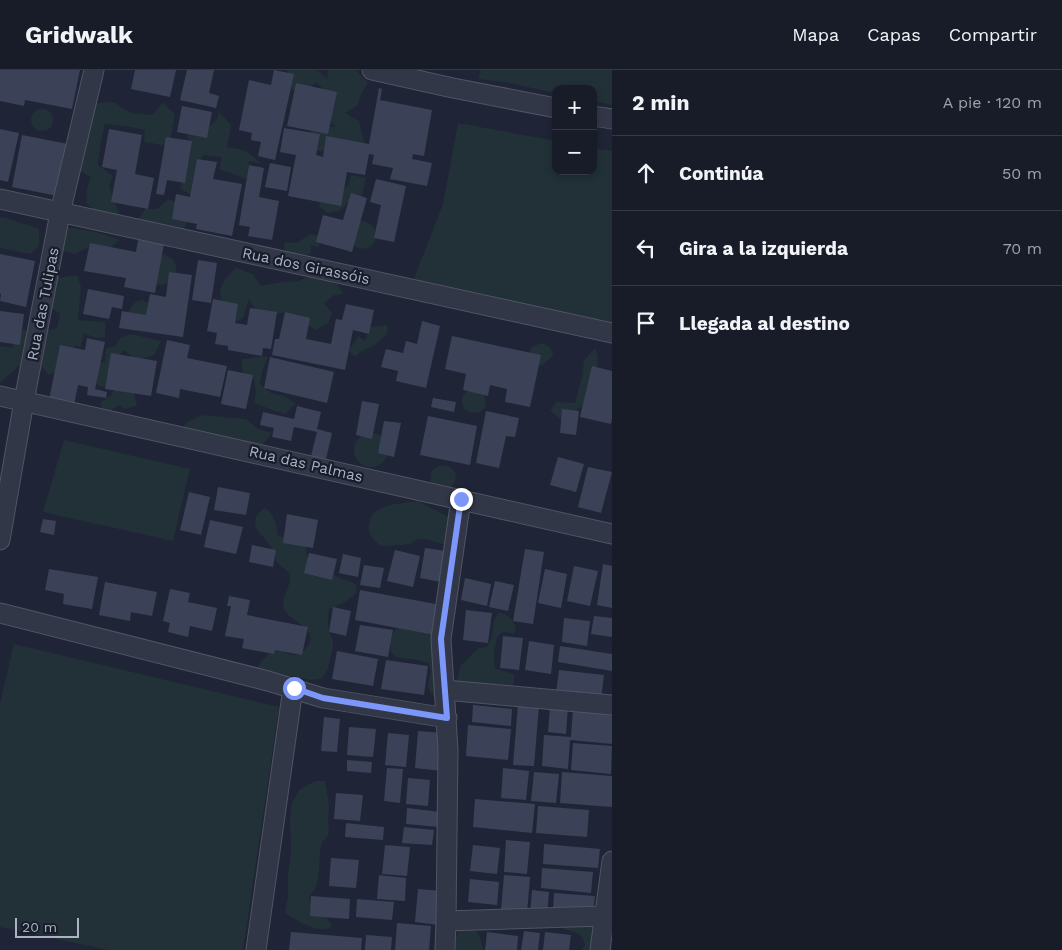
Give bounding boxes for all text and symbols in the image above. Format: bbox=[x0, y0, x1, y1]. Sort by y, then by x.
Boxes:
text: Gridwalk bbox=[25, 21, 133, 49]
text: Mapa bbox=[792, 24, 839, 45]
text: Capas bbox=[867, 24, 921, 45]
text: Compartir bbox=[949, 24, 1037, 45]
map controls bbox=[552, 85, 597, 175]
button: + bbox=[552, 85, 597, 130]
text: 2 min bbox=[632, 90, 689, 115]
text: A pie · 120 m bbox=[943, 93, 1042, 112]
button: − bbox=[552, 130, 597, 175]
icon: ahead bbox=[632, 159, 660, 187]
text: Continúa bbox=[679, 162, 763, 185]
text: 50 m bbox=[1002, 164, 1042, 183]
icon: left bbox=[632, 234, 660, 262]
text: Gira a la izquierda bbox=[679, 237, 848, 260]
text: 70 m bbox=[1003, 239, 1042, 258]
street label: Rua dos Girassóis bbox=[241, 244, 371, 288]
street label: Rua das Tulipas bbox=[23, 246, 63, 362]
icon: arrive bbox=[632, 309, 660, 337]
text: Llegada al destino bbox=[679, 312, 850, 335]
street label: Rua das Palmas bbox=[247, 442, 365, 486]
route end bbox=[450, 488, 473, 511]
route start bbox=[283, 677, 306, 700]
scale bar bbox=[15, 915, 79, 938]
text: 20 m bbox=[22, 919, 57, 935]

